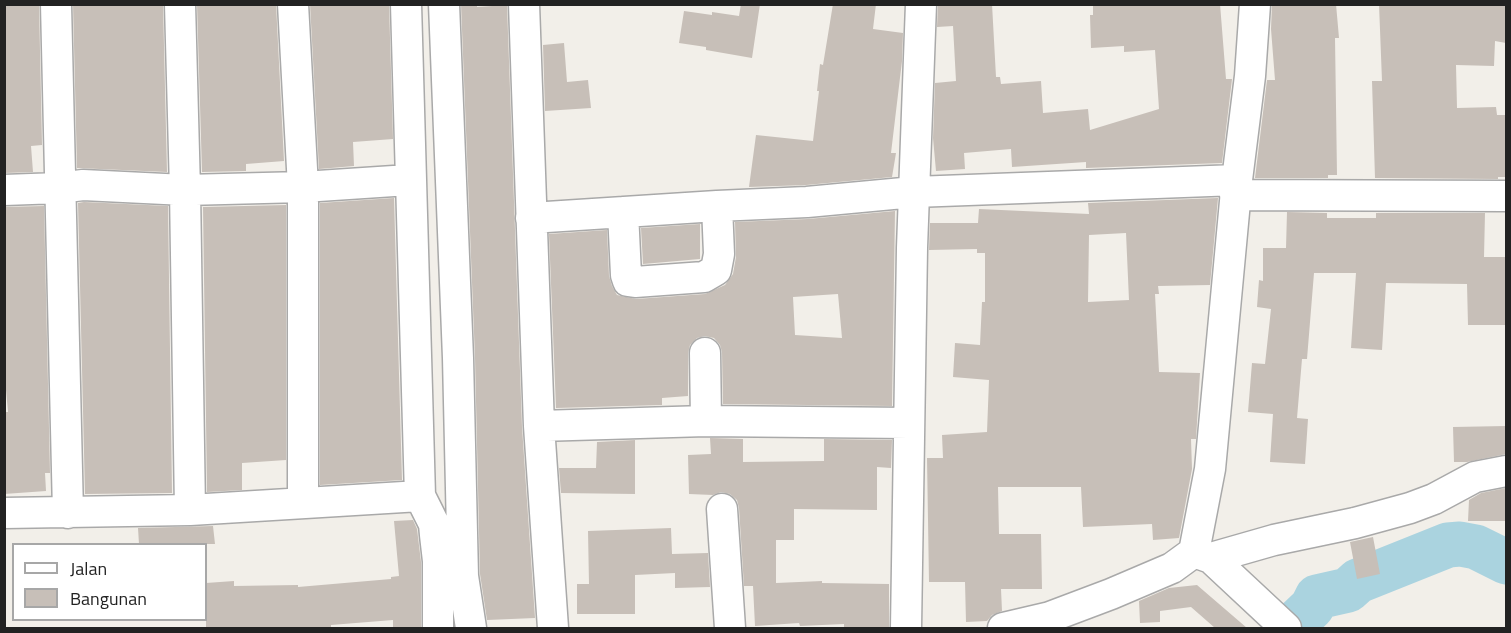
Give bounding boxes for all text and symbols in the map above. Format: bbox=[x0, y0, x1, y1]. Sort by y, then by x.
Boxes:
legend bbox=[12, 543, 207, 621]
text: Jalan bbox=[70, 555, 107, 582]
text: Bangunan bbox=[70, 585, 147, 612]

